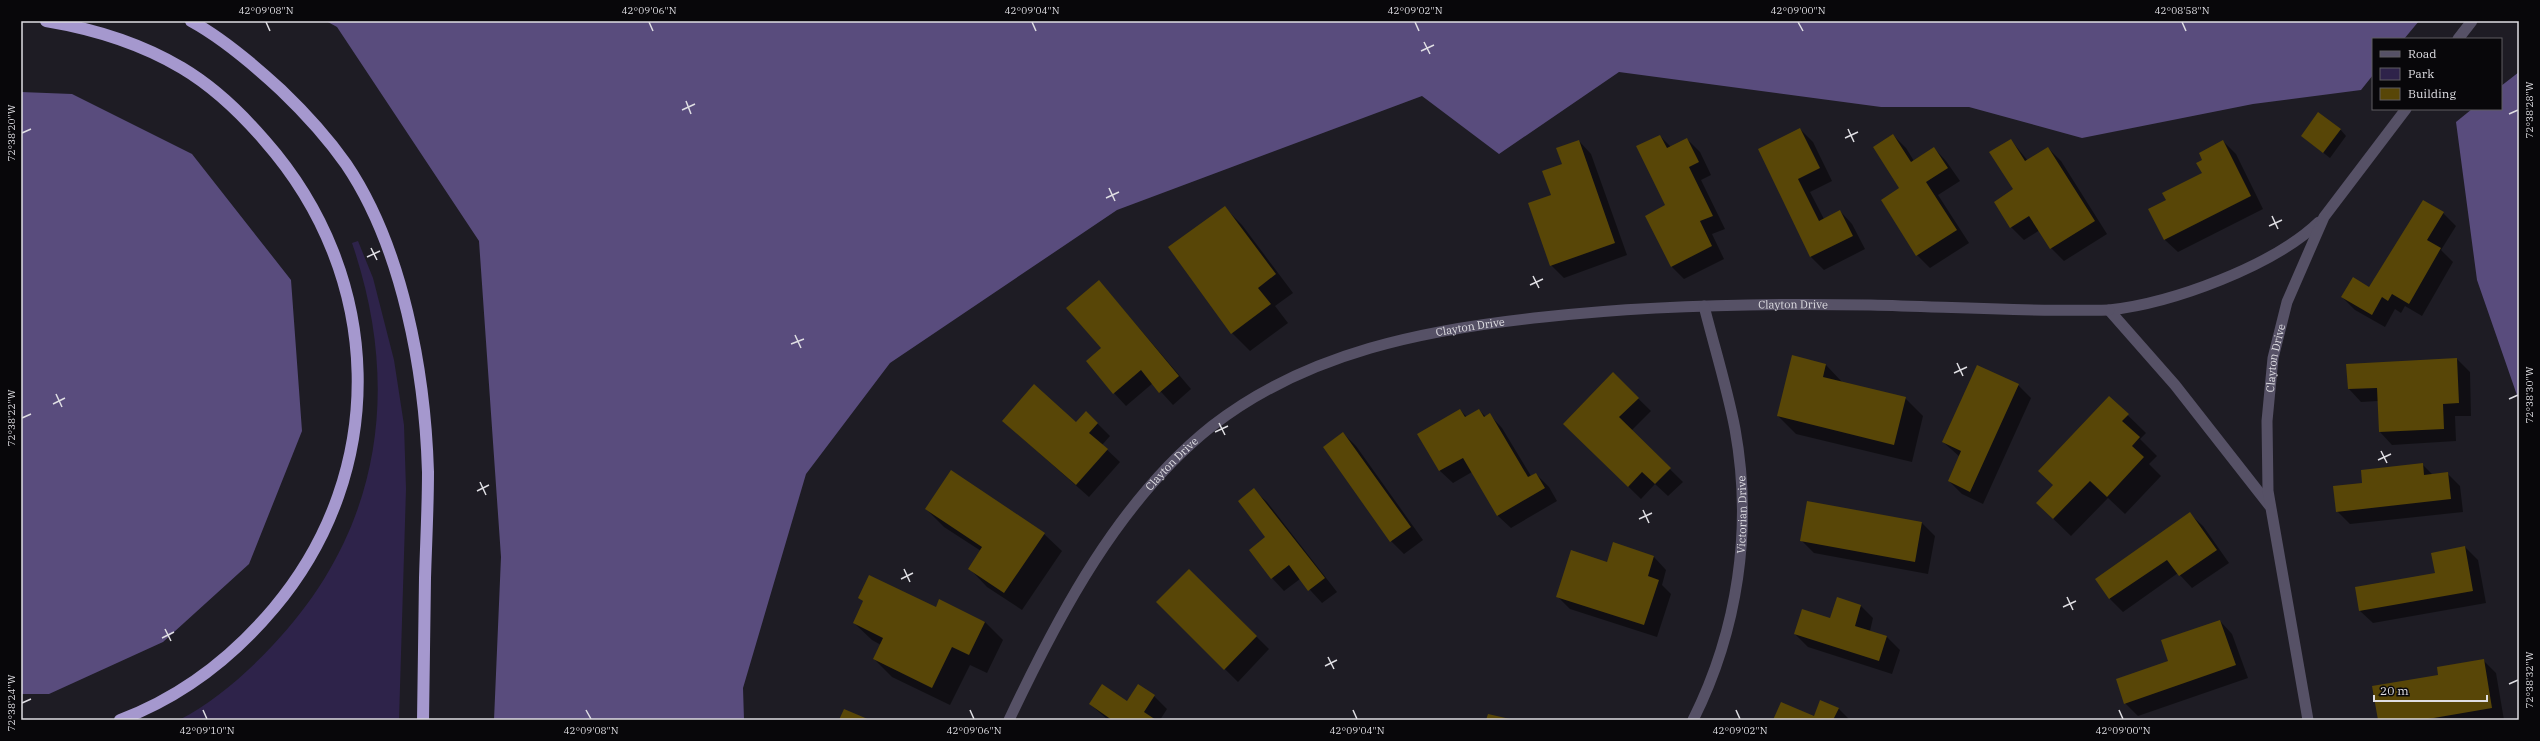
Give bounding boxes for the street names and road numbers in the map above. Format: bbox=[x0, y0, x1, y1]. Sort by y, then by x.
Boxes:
street label: Clayton Drive bbox=[1758, 297, 1828, 312]
street label: Clayton Drive bbox=[1434, 315, 1506, 339]
street label: Clayton Drive bbox=[2263, 322, 2288, 393]
street label: Clayton Drive bbox=[1142, 434, 1201, 494]
street label: Victorian Drive bbox=[1734, 475, 1749, 554]

